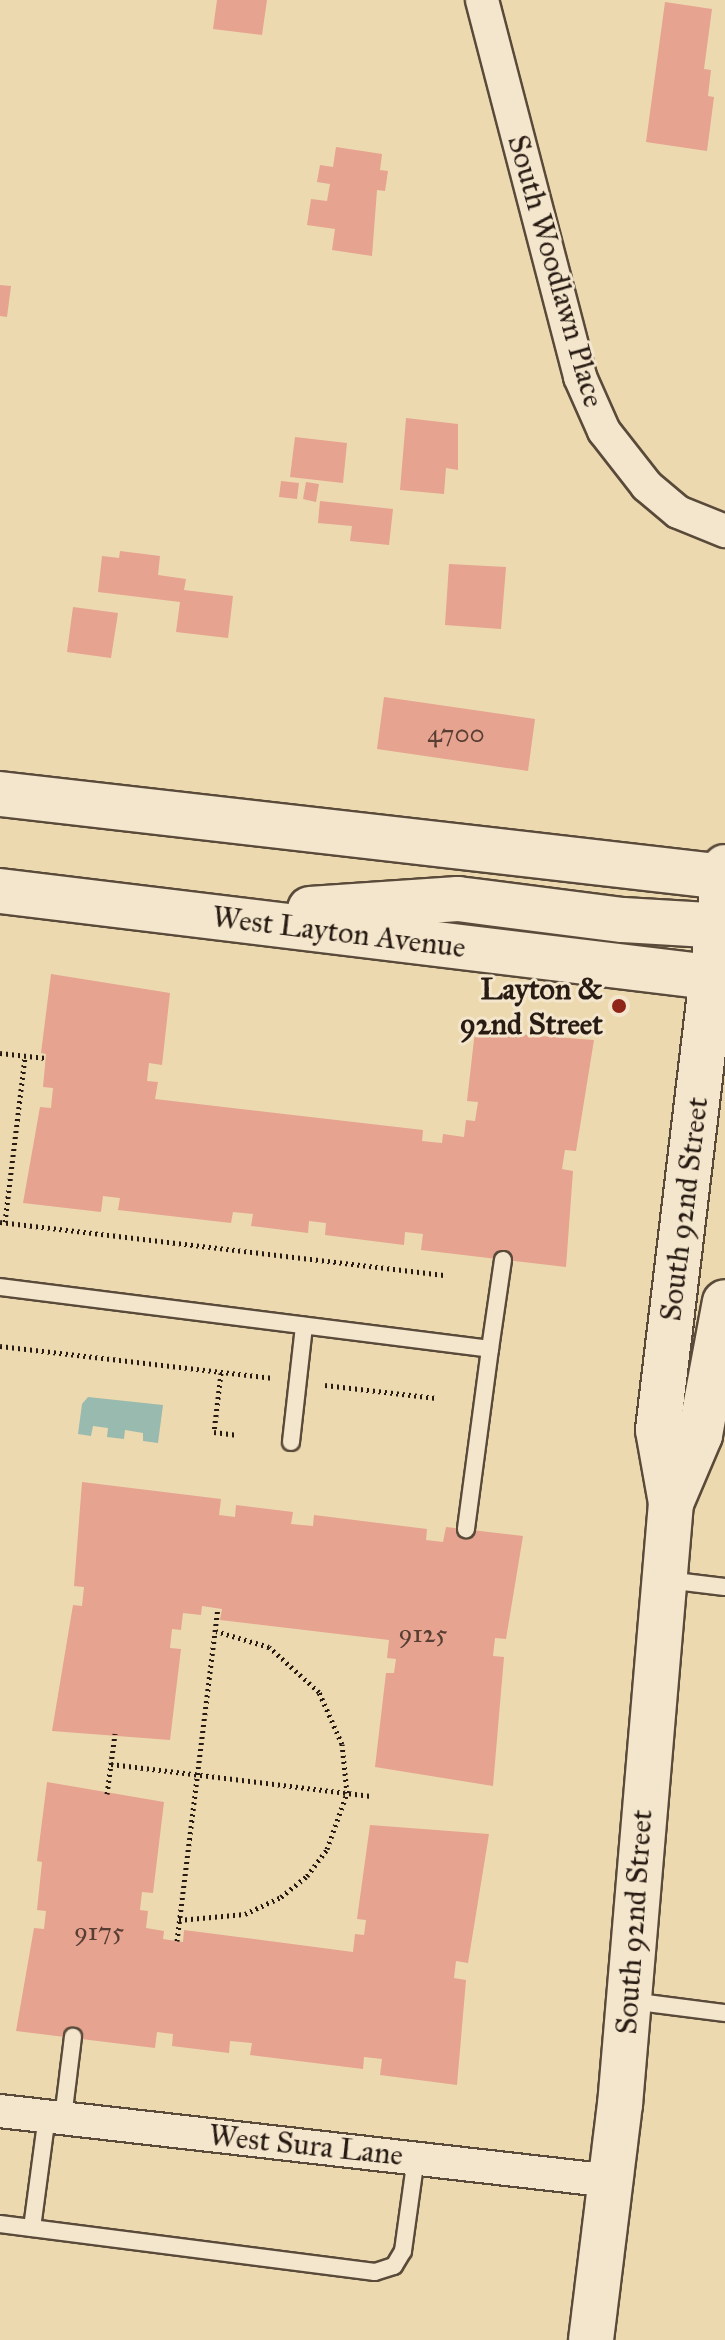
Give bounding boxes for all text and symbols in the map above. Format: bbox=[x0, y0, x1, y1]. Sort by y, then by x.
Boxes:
street label: South Woodlawn Place bbox=[500, 131, 612, 411]
house number: 4700 bbox=[427, 718, 485, 750]
street label: West Layton Avenue bbox=[210, 899, 468, 965]
place label: Layton & 92nd Street bbox=[460, 971, 603, 1042]
marker: Layton & 92nd Street bbox=[610, 997, 628, 1015]
street label: South 92nd Street bbox=[652, 1095, 716, 1323]
house number: 9125 bbox=[399, 1618, 447, 1650]
street label: South 92nd Street bbox=[608, 1808, 660, 2036]
house number: 9175 bbox=[74, 1916, 124, 1948]
street label: West Sura Lane bbox=[207, 2117, 405, 2173]

